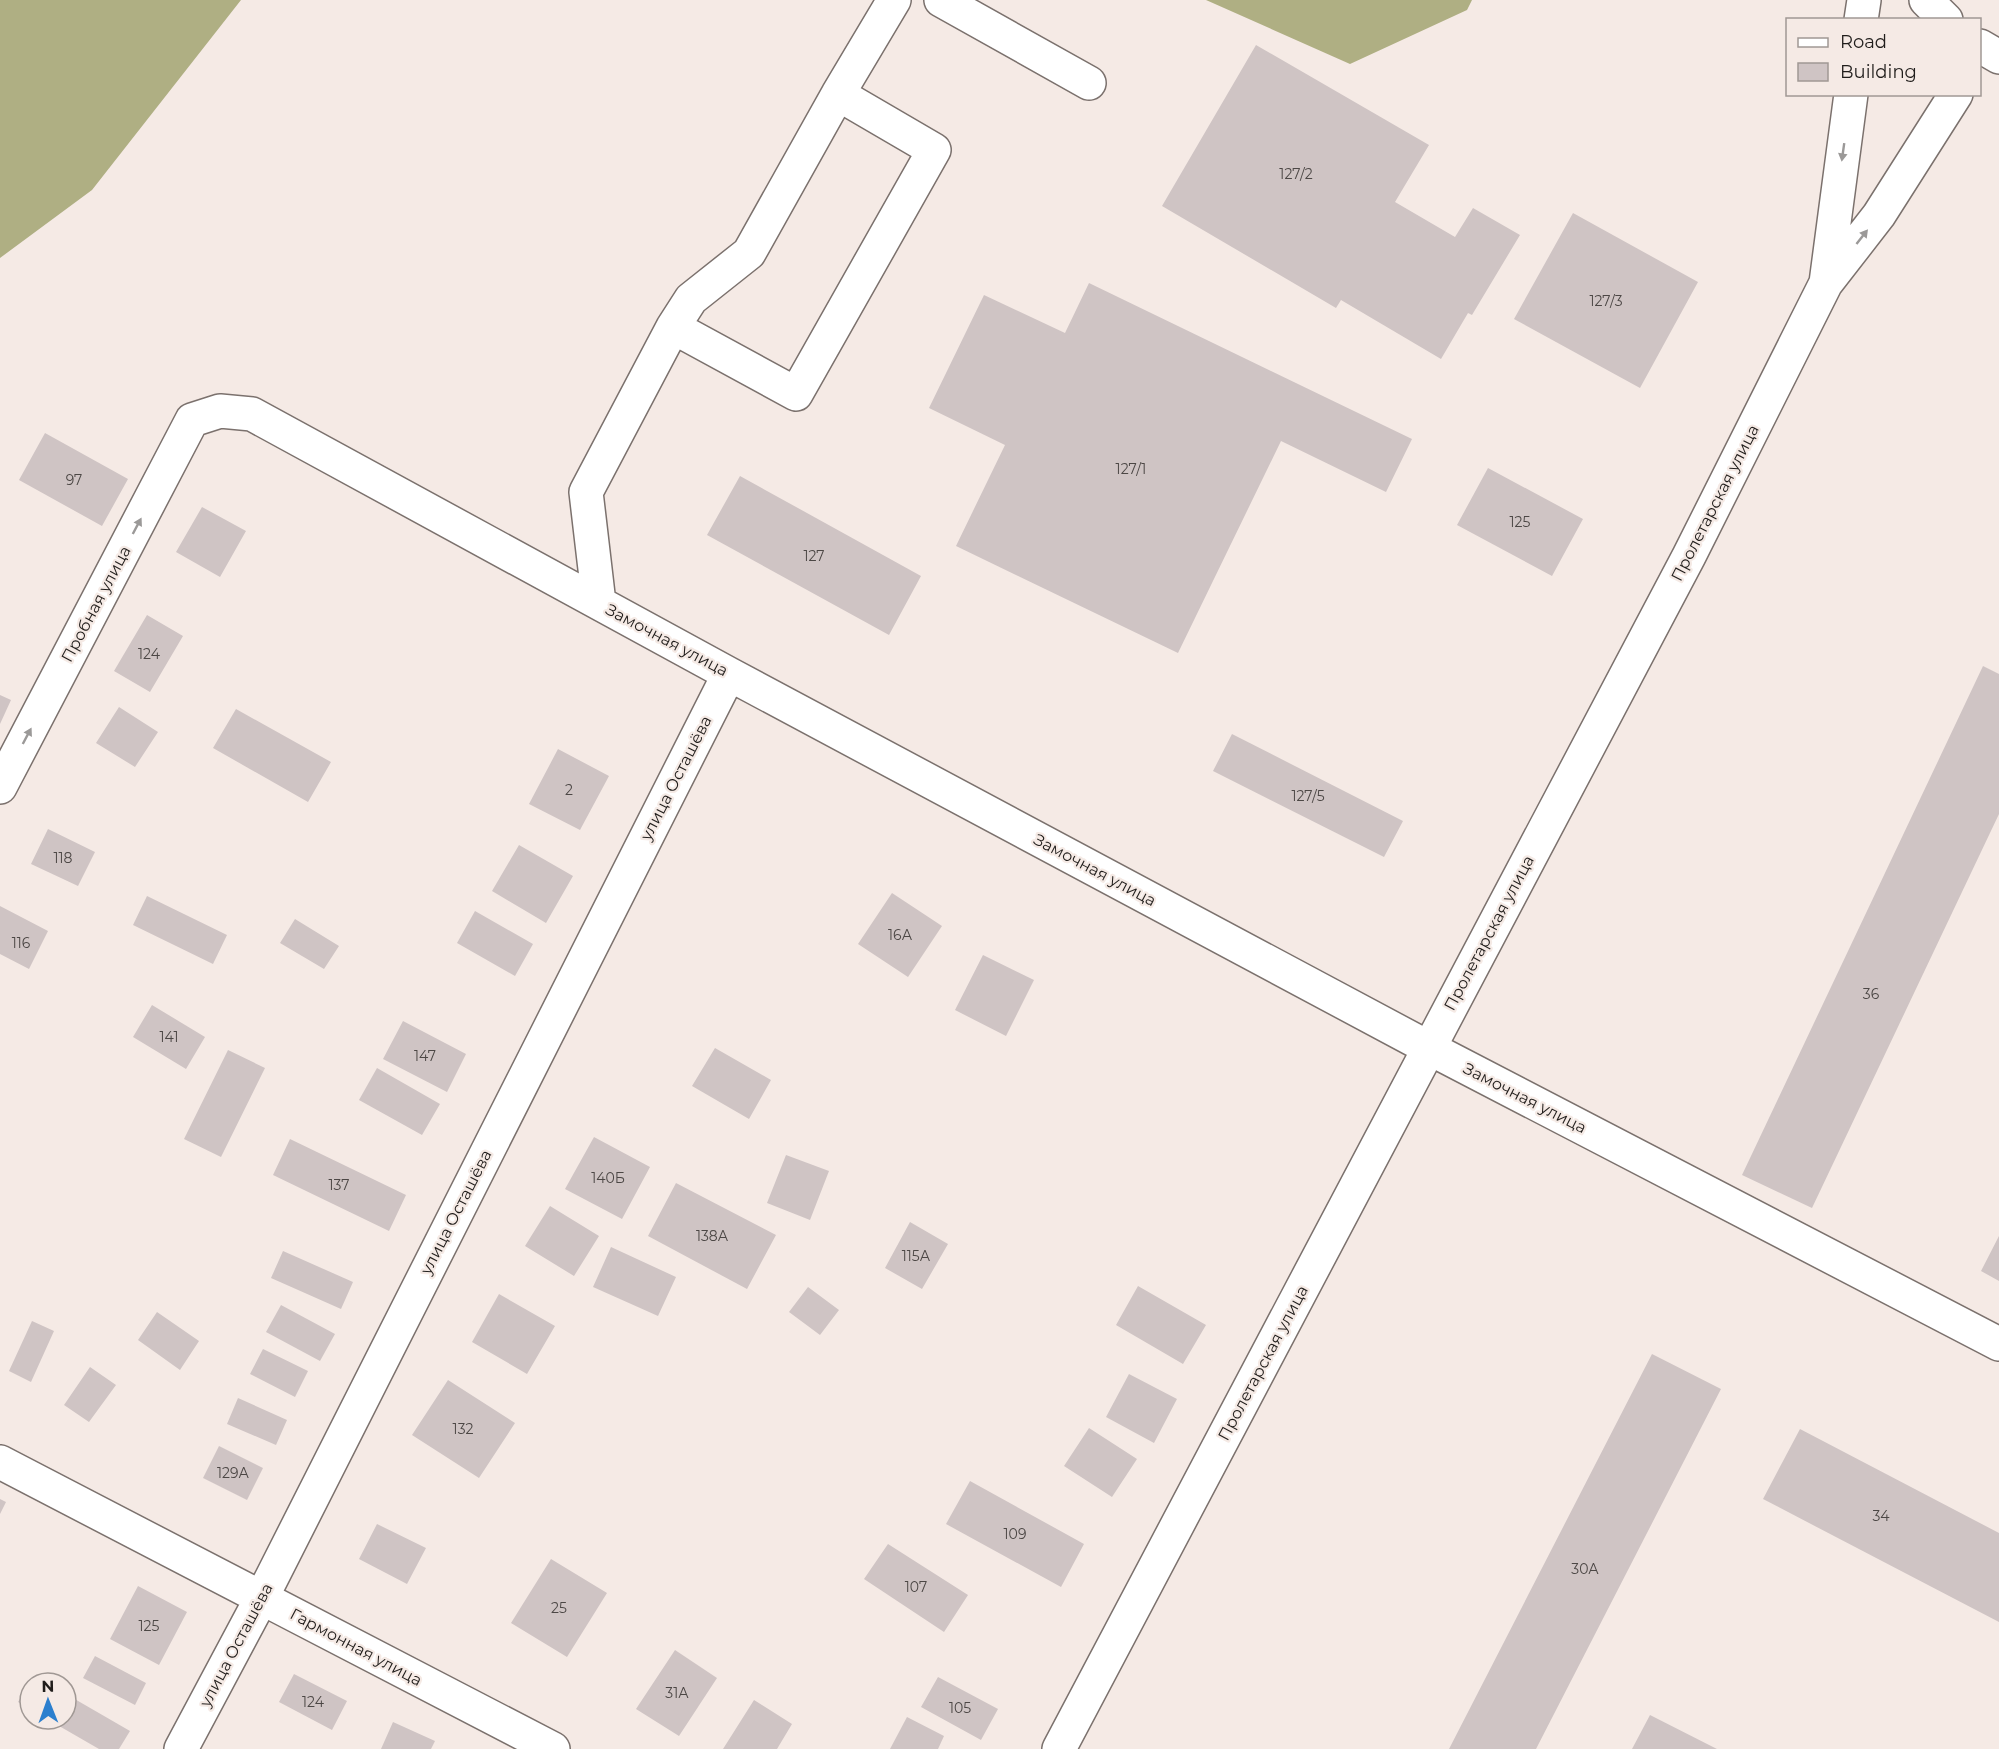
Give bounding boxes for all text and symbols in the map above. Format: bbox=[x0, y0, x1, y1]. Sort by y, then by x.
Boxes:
legend bbox=[1786, 18, 1981, 96]
text: Road bbox=[1840, 31, 1887, 53]
text: Building bbox=[1840, 61, 1917, 83]
one-way arrow bbox=[1838, 143, 1847, 162]
house number: 127/2 bbox=[1279, 165, 1313, 183]
one-way arrow bbox=[1855, 230, 1867, 245]
house number: 127/3 bbox=[1589, 292, 1623, 310]
street label: Пролетарская улица bbox=[1667, 422, 1763, 584]
house number: 127/1 bbox=[1116, 460, 1146, 478]
house number: 97 bbox=[66, 471, 82, 489]
house number: 125 bbox=[1510, 513, 1531, 531]
one-way arrow bbox=[132, 517, 142, 534]
street label: Пробная улица bbox=[57, 543, 135, 665]
house number: 127 bbox=[803, 547, 825, 565]
street label: Замочная улица bbox=[603, 600, 731, 680]
house number: 124 bbox=[138, 645, 161, 663]
street label: улица Осташёва bbox=[636, 713, 716, 844]
one-way arrow bbox=[22, 727, 32, 744]
house number: 2 bbox=[565, 781, 573, 799]
house number: 127/5 bbox=[1291, 787, 1325, 805]
street label: Замочная улица bbox=[1031, 830, 1159, 910]
house number: 118 bbox=[53, 849, 73, 867]
street label: Пролетарская улица bbox=[1440, 852, 1538, 1014]
house number: 16А bbox=[888, 926, 913, 944]
house number: 116 bbox=[12, 934, 31, 952]
house number: 36 bbox=[1863, 985, 1880, 1003]
house number: 141 bbox=[159, 1028, 179, 1046]
house number: 147 bbox=[414, 1047, 436, 1065]
street label: Замочная улица bbox=[1460, 1059, 1590, 1137]
street label: улица Осташёва bbox=[416, 1147, 496, 1278]
house number: 140Б bbox=[591, 1169, 625, 1187]
house number: 137 bbox=[328, 1176, 350, 1194]
house number: 138А bbox=[696, 1227, 729, 1245]
house number: 115А bbox=[902, 1247, 931, 1265]
street label: Пролетарская улица bbox=[1214, 1282, 1312, 1444]
house number: 132 bbox=[453, 1420, 473, 1438]
house number: 129А bbox=[217, 1464, 250, 1482]
house number: 34 bbox=[1872, 1507, 1890, 1525]
house number: 109 bbox=[1004, 1525, 1026, 1543]
house number: 30А bbox=[1571, 1560, 1599, 1578]
house number: 107 bbox=[905, 1578, 927, 1596]
street label: улица Осташёва bbox=[195, 1580, 277, 1711]
house number: 25 bbox=[551, 1599, 567, 1617]
street label: Гармонная улица bbox=[287, 1604, 425, 1690]
house number: 125 bbox=[139, 1617, 160, 1635]
north arrow bbox=[18, 1671, 78, 1731]
text: N bbox=[41, 1677, 54, 1696]
house number: 31А bbox=[665, 1684, 689, 1702]
house number: 124 bbox=[302, 1693, 325, 1711]
house number: 105 bbox=[949, 1699, 971, 1717]

